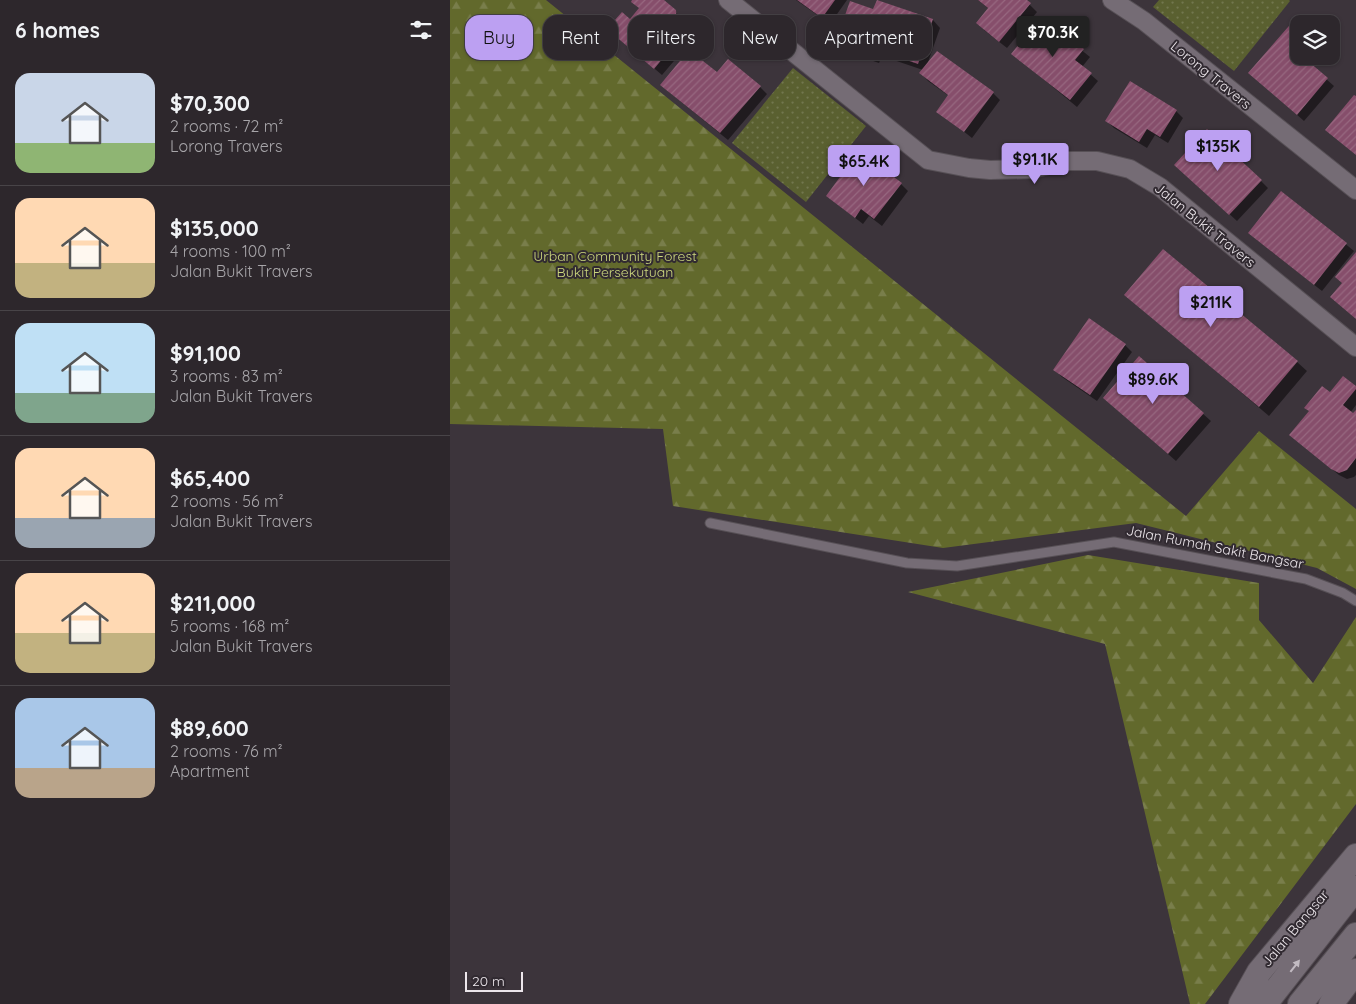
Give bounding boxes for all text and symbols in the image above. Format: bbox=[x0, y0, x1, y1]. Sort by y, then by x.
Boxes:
chip: Buy bbox=[465, 15, 533, 60]
chip: Rent bbox=[543, 15, 618, 60]
chip: Filters bbox=[628, 15, 714, 60]
chip: New bbox=[724, 15, 796, 60]
chip: Apartment bbox=[806, 15, 932, 60]
pin: $70.3K bbox=[1012, 15, 1094, 58]
map controls bbox=[1290, 15, 1340, 65]
button: layers bbox=[1290, 15, 1340, 65]
icon: filters bbox=[407, 16, 435, 44]
text: 6 homes bbox=[15, 17, 100, 43]
text: $70.3K bbox=[1027, 22, 1079, 42]
street label: Lorong Travers bbox=[1167, 37, 1255, 113]
text: $70,300 bbox=[170, 90, 250, 116]
icon: home bbox=[55, 93, 115, 153]
text: 2 rooms · 72 m² bbox=[170, 116, 283, 136]
pin: $135K bbox=[1183, 130, 1253, 172]
text: Lorong Travers bbox=[170, 136, 283, 156]
text: $135K bbox=[1196, 136, 1240, 156]
pin: $91.1K bbox=[994, 142, 1076, 185]
pin: $65.4K bbox=[823, 144, 905, 187]
text: $91.1K bbox=[1013, 149, 1057, 169]
text: $65.4K bbox=[839, 151, 889, 171]
street label: Jalan Bukit Travers bbox=[1151, 179, 1259, 271]
text: $135,000 bbox=[170, 215, 259, 241]
icon: home bbox=[55, 218, 115, 278]
text: 4 rooms · 100 m² bbox=[170, 241, 291, 261]
park label: Urban Community Forest Bukit Persekutuan bbox=[533, 247, 697, 281]
text: Jalan Bukit Travers bbox=[170, 261, 312, 281]
pin: $211K bbox=[1176, 286, 1246, 328]
text: $211K bbox=[1190, 292, 1232, 312]
text: $91,100 bbox=[170, 340, 241, 366]
icon: home bbox=[55, 343, 115, 403]
pin: $89.6K bbox=[1112, 362, 1194, 405]
text: 3 rooms · 83 m² bbox=[170, 366, 283, 386]
text: $89.6K bbox=[1128, 369, 1178, 389]
text: Jalan Bukit Travers bbox=[170, 386, 312, 406]
text: $65,400 bbox=[170, 465, 250, 491]
icon: home bbox=[55, 468, 115, 528]
text: 2 rooms · 56 m² bbox=[170, 491, 284, 511]
text: Jalan Bukit Travers bbox=[170, 511, 312, 531]
street label: Jalan Rumah Sakit Bangsar bbox=[1125, 521, 1306, 573]
text: $211,000 bbox=[170, 590, 255, 616]
icon: home bbox=[55, 593, 115, 653]
text: 5 rooms · 168 m² bbox=[170, 616, 289, 636]
text: Jalan Bukit Travers bbox=[170, 636, 312, 656]
text: $89,600 bbox=[170, 715, 249, 741]
icon: home bbox=[55, 718, 115, 778]
text: 2 rooms · 76 m² bbox=[170, 741, 283, 761]
text: Apartment bbox=[170, 761, 250, 781]
street label: Jalan Bangsar bbox=[1258, 885, 1333, 970]
one-way arrow bbox=[1290, 960, 1301, 973]
scale bar bbox=[465, 969, 522, 992]
text: 20 m bbox=[472, 972, 505, 990]

